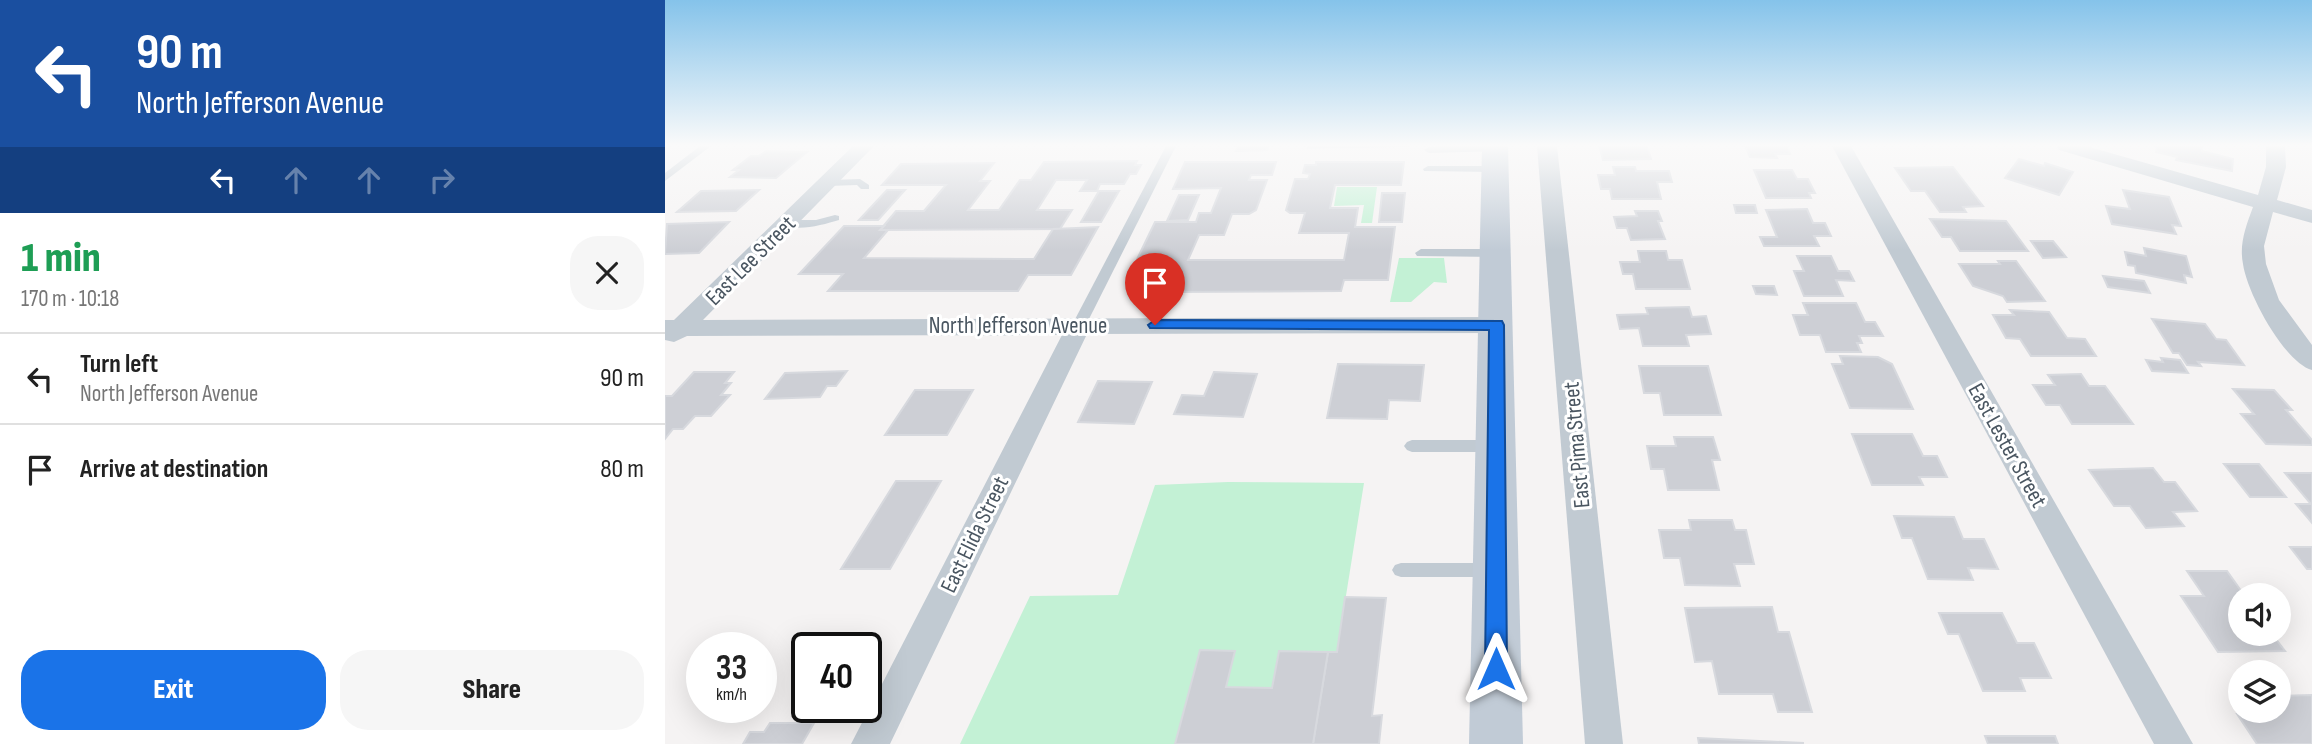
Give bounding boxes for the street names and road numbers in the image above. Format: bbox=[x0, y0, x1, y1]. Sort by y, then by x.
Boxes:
street label: East Lee Street bbox=[700, 210, 802, 312]
street label: North Jefferson Avenue bbox=[929, 312, 1107, 340]
street label: East Lester Street bbox=[1962, 379, 2053, 512]
street label: East Pima Street bbox=[1558, 381, 1596, 509]
street label: East Elida Street bbox=[935, 472, 1015, 597]

